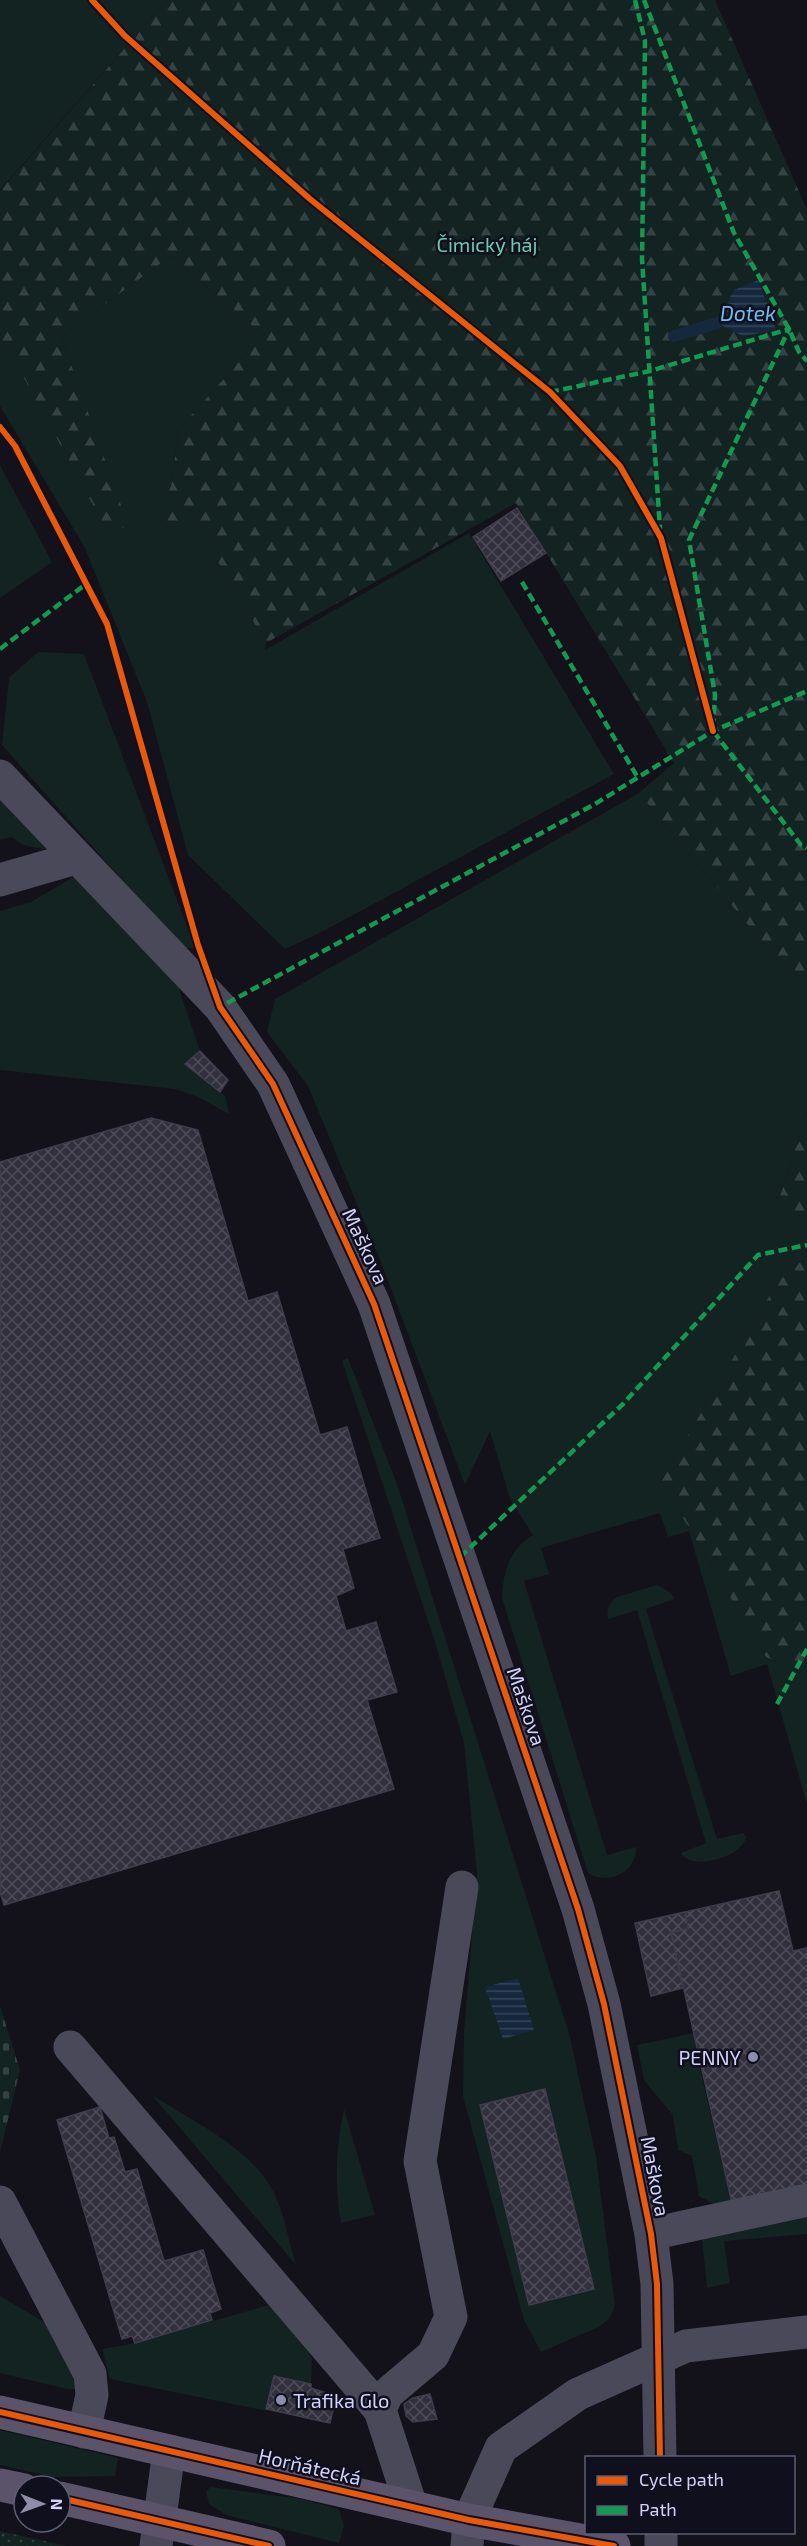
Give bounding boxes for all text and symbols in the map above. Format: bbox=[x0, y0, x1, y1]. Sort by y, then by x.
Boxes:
park label: Čimický háj bbox=[437, 232, 538, 256]
water label: Dotek bbox=[720, 300, 776, 325]
street label: Maškova bbox=[338, 1204, 394, 1288]
street label: Maškova bbox=[502, 1664, 552, 1748]
place label: PENNY bbox=[678, 2045, 742, 2069]
marker: PENNY bbox=[746, 2050, 760, 2064]
street label: Maškova bbox=[636, 2134, 676, 2218]
place label: Trafika Glo bbox=[293, 2388, 389, 2412]
marker: Trafika Glo bbox=[274, 2393, 288, 2407]
street label: Horňátecká bbox=[256, 2443, 364, 2489]
legend bbox=[585, 2456, 795, 2534]
text: Cycle path bbox=[639, 2468, 724, 2490]
north arrow bbox=[12, 2474, 72, 2534]
text: N bbox=[48, 2498, 67, 2510]
text: Path bbox=[639, 2498, 677, 2520]

